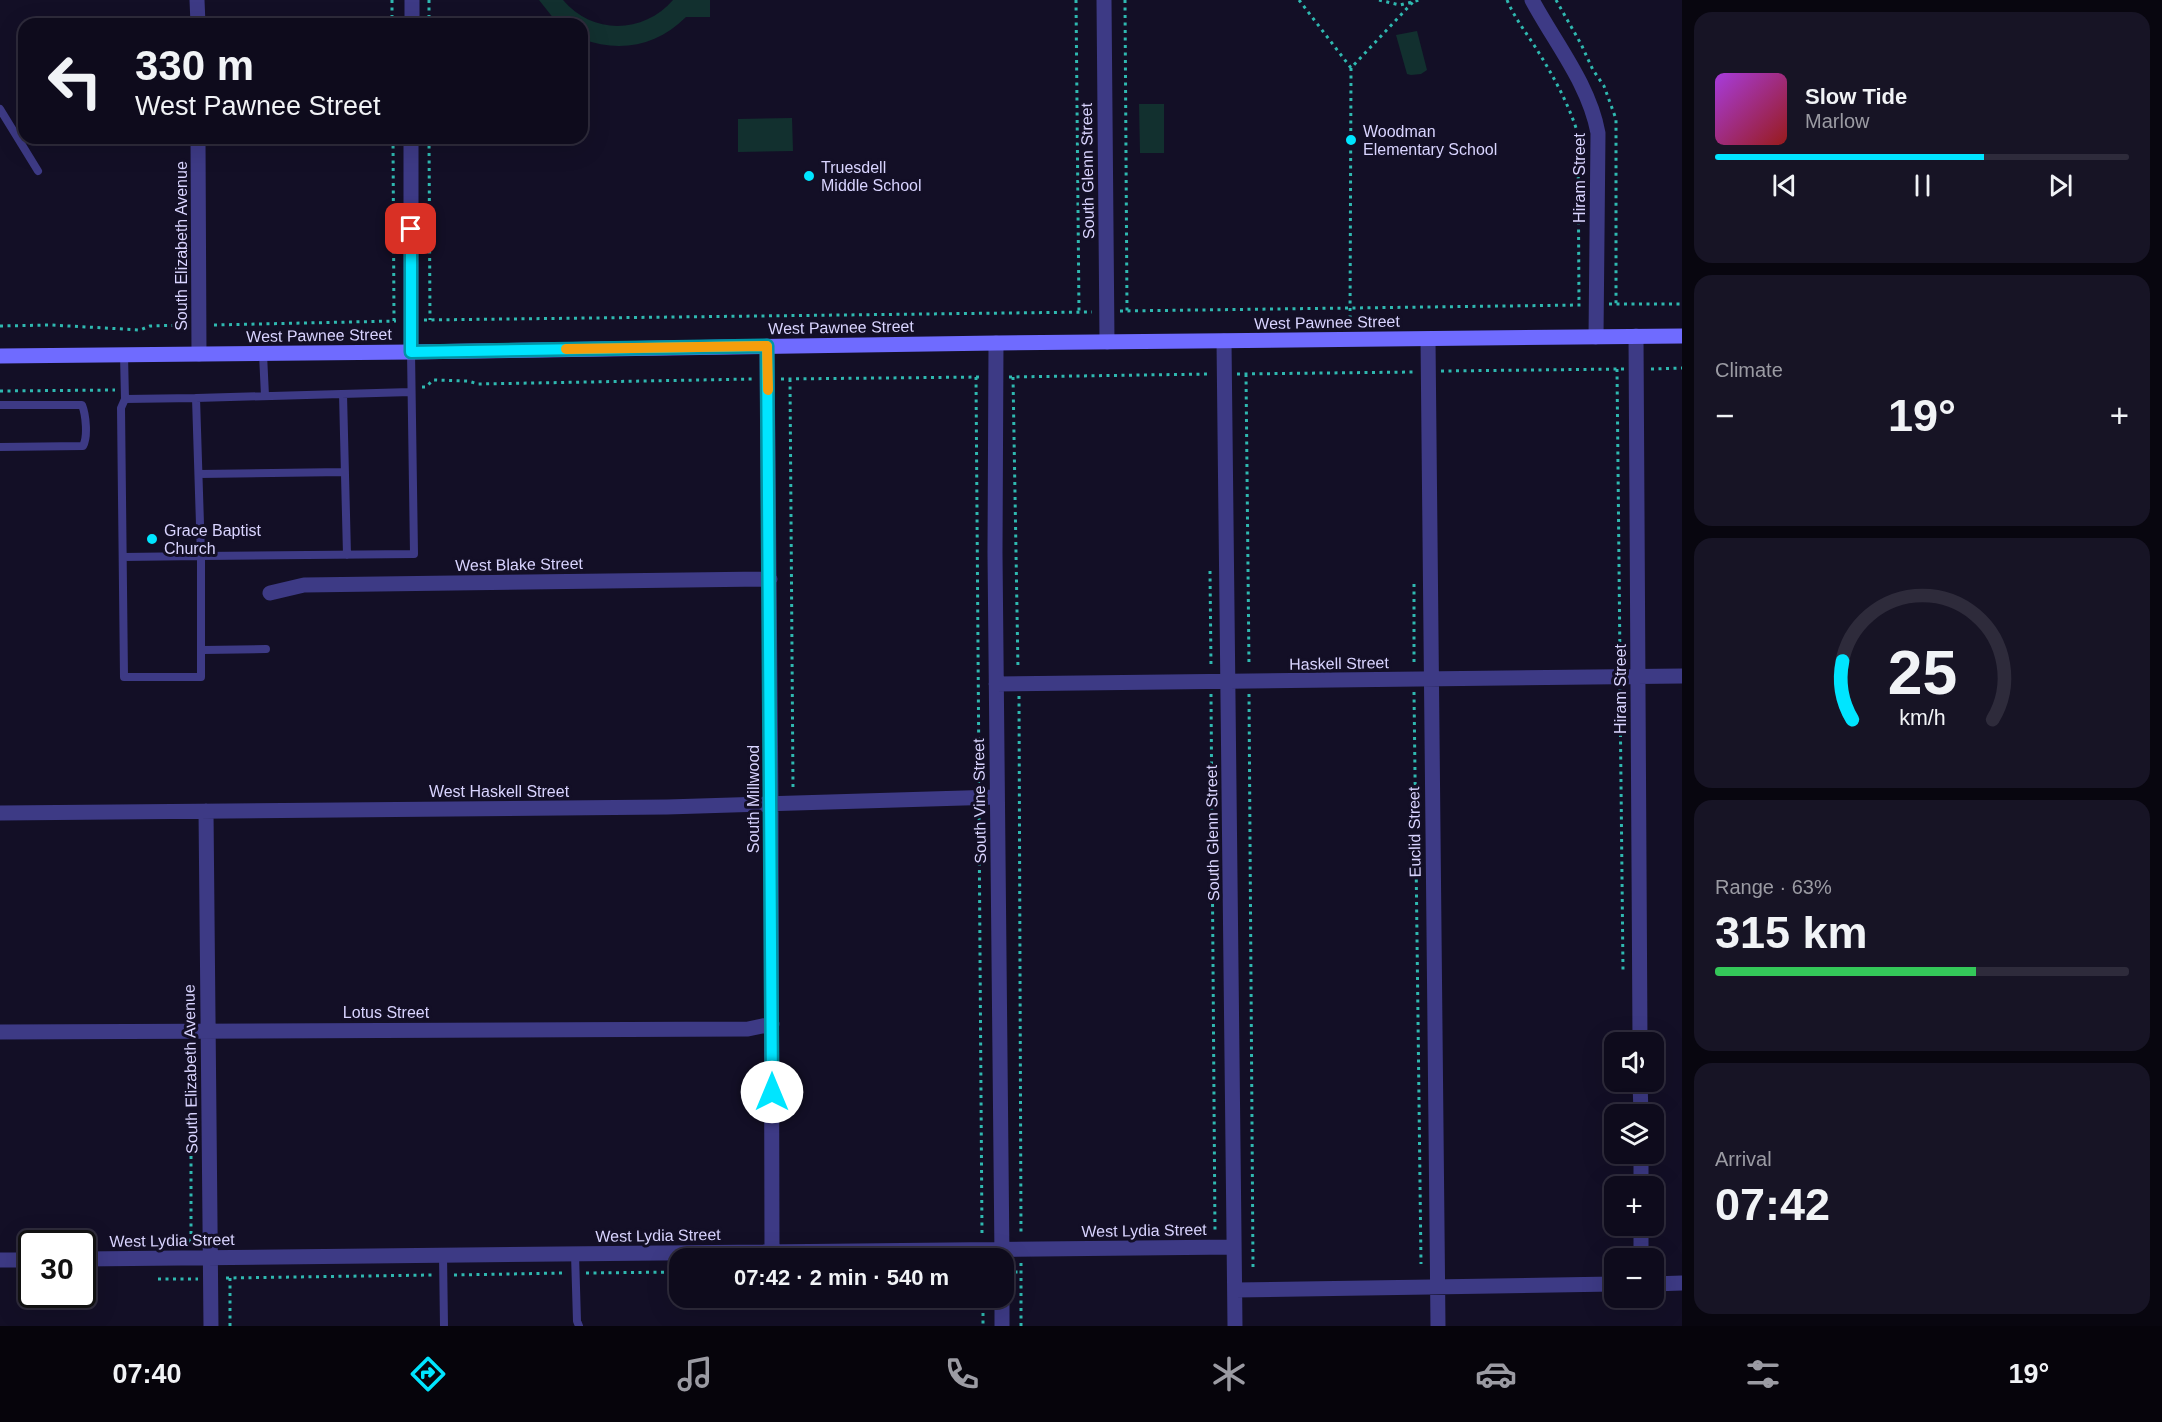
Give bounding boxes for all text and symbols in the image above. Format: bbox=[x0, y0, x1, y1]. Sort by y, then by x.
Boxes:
icon: left bbox=[36, 42, 114, 120]
text: 330 m bbox=[135, 42, 254, 89]
text: Slow Tide bbox=[1805, 84, 1907, 109]
text: West Pawnee Street bbox=[135, 91, 381, 121]
street label: South Glenn Street bbox=[1078, 102, 1097, 239]
text: Marlow bbox=[1805, 110, 1869, 132]
place label: Woodman Elementary School bbox=[1363, 123, 1497, 158]
marker: Woodman Elementary School bbox=[1344, 133, 1358, 147]
street label: Hiram Street bbox=[1571, 133, 1588, 223]
place label: Truesdell Middle School bbox=[821, 159, 922, 194]
street label: South Elizabeth Avenue bbox=[173, 161, 190, 331]
marker: Truesdell Middle School bbox=[802, 169, 816, 183]
icon: previous bbox=[1768, 169, 1801, 202]
icon: pause bbox=[1906, 169, 1939, 202]
icon: next bbox=[2044, 169, 2077, 202]
pin bbox=[385, 203, 436, 254]
icon: arrive bbox=[394, 212, 427, 245]
street label: West Pawnee Street bbox=[1254, 313, 1400, 332]
street label: West Pawnee Street bbox=[768, 318, 914, 337]
street label: West Pawnee Street bbox=[246, 326, 392, 345]
text: Climate bbox=[1715, 359, 1783, 381]
text: 19° bbox=[1888, 390, 1956, 441]
text: − bbox=[1715, 397, 1734, 434]
text: + bbox=[2110, 397, 2129, 434]
place label: Grace Baptist Church bbox=[164, 522, 261, 557]
marker: Grace Baptist Church bbox=[145, 532, 159, 546]
street label: West Blake Street bbox=[455, 555, 584, 574]
text: 25 bbox=[1887, 638, 1957, 707]
street label: Hiram Street bbox=[1612, 644, 1629, 734]
street label: Haskell Street bbox=[1289, 654, 1390, 673]
text: km/h bbox=[1899, 706, 1945, 730]
street label: South Vine Street bbox=[970, 738, 989, 864]
street label: South Millwood bbox=[745, 745, 762, 853]
street label: South Glenn Street bbox=[1203, 764, 1222, 901]
street label: West Haskell Street bbox=[429, 783, 570, 800]
street label: Euclid Street bbox=[1405, 786, 1424, 877]
text: Range · 63% bbox=[1715, 876, 1832, 898]
text: 315 km bbox=[1715, 907, 1868, 958]
street label: South Elizabeth Avenue bbox=[181, 984, 200, 1154]
street label: Lotus Street bbox=[343, 1004, 430, 1021]
map controls bbox=[1604, 1032, 1664, 1308]
button: sound bbox=[1604, 1032, 1664, 1092]
position arrow bbox=[740, 1060, 804, 1124]
button: layers bbox=[1604, 1104, 1664, 1164]
text: Arrival bbox=[1715, 1148, 1772, 1170]
button: + bbox=[1604, 1176, 1664, 1236]
text: 07:42 bbox=[1715, 1179, 1830, 1230]
street label: West Lydia Street bbox=[1081, 1221, 1207, 1240]
street label: West Lydia Street bbox=[595, 1226, 721, 1245]
speed limit sign: 30 bbox=[18, 1230, 96, 1308]
street label: West Lydia Street bbox=[109, 1231, 235, 1250]
button: − bbox=[1604, 1248, 1664, 1308]
text: 07:42 · 2 min · 540 m bbox=[734, 1265, 949, 1290]
icon: directions bbox=[407, 1353, 449, 1395]
icon: music bbox=[674, 1353, 716, 1395]
icon: phone bbox=[941, 1353, 983, 1395]
icon: climate bbox=[1208, 1353, 1250, 1395]
icon: car bbox=[1475, 1353, 1517, 1395]
icon: filters bbox=[1742, 1353, 1784, 1395]
text: 07:40 bbox=[113, 1359, 182, 1389]
text: 19° bbox=[2009, 1359, 2049, 1389]

